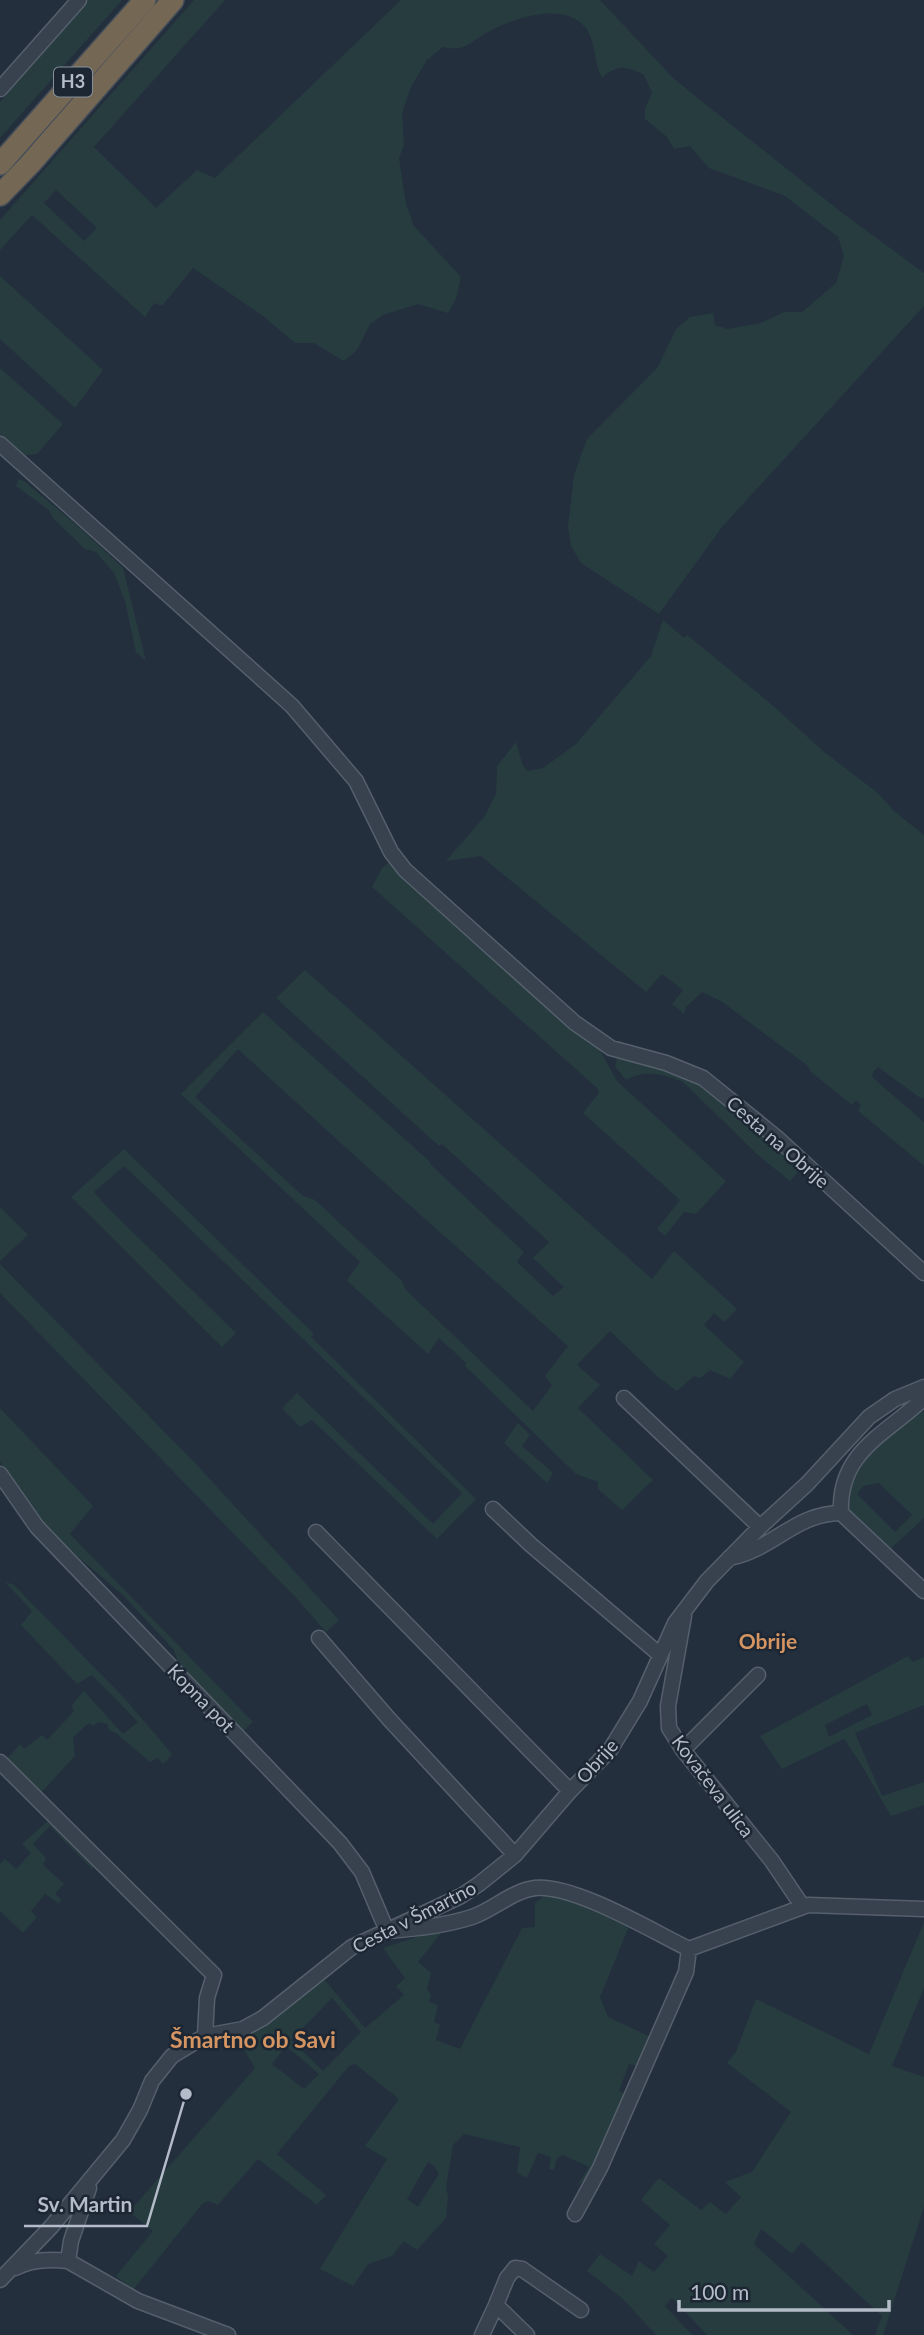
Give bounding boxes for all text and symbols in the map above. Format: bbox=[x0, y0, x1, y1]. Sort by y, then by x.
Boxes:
road number: H3 bbox=[54, 68, 92, 96]
street label: Cesta na Obrije bbox=[722, 1091, 834, 1192]
district label: Obrije bbox=[739, 1628, 797, 1653]
street label: Kopna pot bbox=[163, 1659, 240, 1737]
street label: Kovačeva ulica bbox=[667, 1730, 759, 1841]
street label: Obrije bbox=[571, 1734, 622, 1788]
street label: Cesta v Šmartno bbox=[348, 1875, 480, 1958]
district label: Šmartno ob Savi bbox=[170, 2025, 336, 2053]
callout: Sv. Martin bbox=[24, 2184, 147, 2226]
text: Sv. Martin bbox=[38, 2191, 132, 2216]
scale bar bbox=[679, 2268, 889, 2312]
text: 100 m bbox=[690, 2279, 749, 2304]

